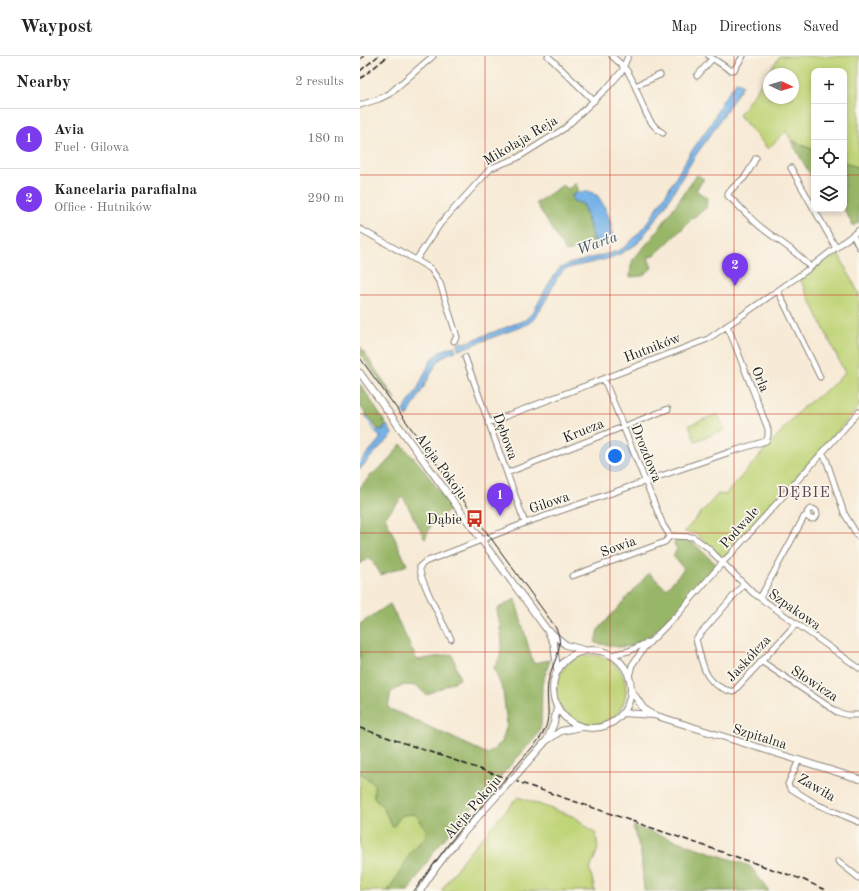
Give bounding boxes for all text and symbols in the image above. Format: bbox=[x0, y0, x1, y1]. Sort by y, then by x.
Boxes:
text: Waypost bbox=[20, 18, 93, 37]
text: Map bbox=[671, 20, 697, 34]
text: Directions bbox=[719, 20, 781, 34]
text: Saved bbox=[803, 20, 839, 34]
north arrow bbox=[763, 68, 799, 104]
map controls bbox=[811, 68, 847, 212]
button: + bbox=[811, 68, 847, 104]
text: Nearby bbox=[16, 74, 71, 91]
text: 2 results bbox=[295, 75, 344, 88]
button: − bbox=[811, 104, 847, 140]
street label: Mikołaja Reja bbox=[481, 113, 560, 168]
text: Avia bbox=[54, 123, 84, 138]
text: 1 bbox=[25, 132, 33, 145]
text: 180 m bbox=[307, 132, 344, 145]
button: locate bbox=[811, 140, 847, 176]
text: Fuel · Gilowa bbox=[54, 141, 129, 154]
button: layers bbox=[811, 176, 847, 212]
text: Kancelaria parafialna bbox=[54, 183, 197, 198]
text: 2 bbox=[25, 192, 33, 205]
text: 290 m bbox=[307, 192, 344, 205]
text: Office · Hutników bbox=[54, 201, 152, 214]
water label: Warta bbox=[575, 230, 620, 259]
pin: 2 bbox=[722, 253, 748, 286]
street label: Hutników bbox=[622, 331, 683, 365]
street label: Orla bbox=[749, 365, 772, 394]
street label: Dębowa bbox=[490, 411, 520, 462]
street label: Krucza bbox=[561, 416, 606, 445]
street label: Drozdowa bbox=[628, 422, 664, 484]
street label: Aleja Pokoju bbox=[413, 431, 470, 503]
your location bbox=[605, 446, 625, 466]
pin: 1 bbox=[487, 483, 513, 516]
district label: DĘBIE bbox=[777, 486, 831, 501]
street label: Gilowa bbox=[527, 490, 571, 516]
street label: Podwale bbox=[718, 504, 762, 551]
bus stop icon: Dąbie bbox=[465, 509, 485, 529]
place label: Dąbie bbox=[427, 513, 462, 527]
street label: Sowia bbox=[599, 534, 638, 560]
street label: Szpakowa bbox=[766, 587, 823, 633]
street label: Jaskółcza bbox=[724, 633, 774, 685]
street label: Słowicza bbox=[788, 664, 841, 704]
street label: Szpitalna bbox=[731, 722, 789, 752]
street label: Zawiła bbox=[795, 772, 838, 804]
street label: Aleja Pokoju bbox=[442, 773, 504, 842]

